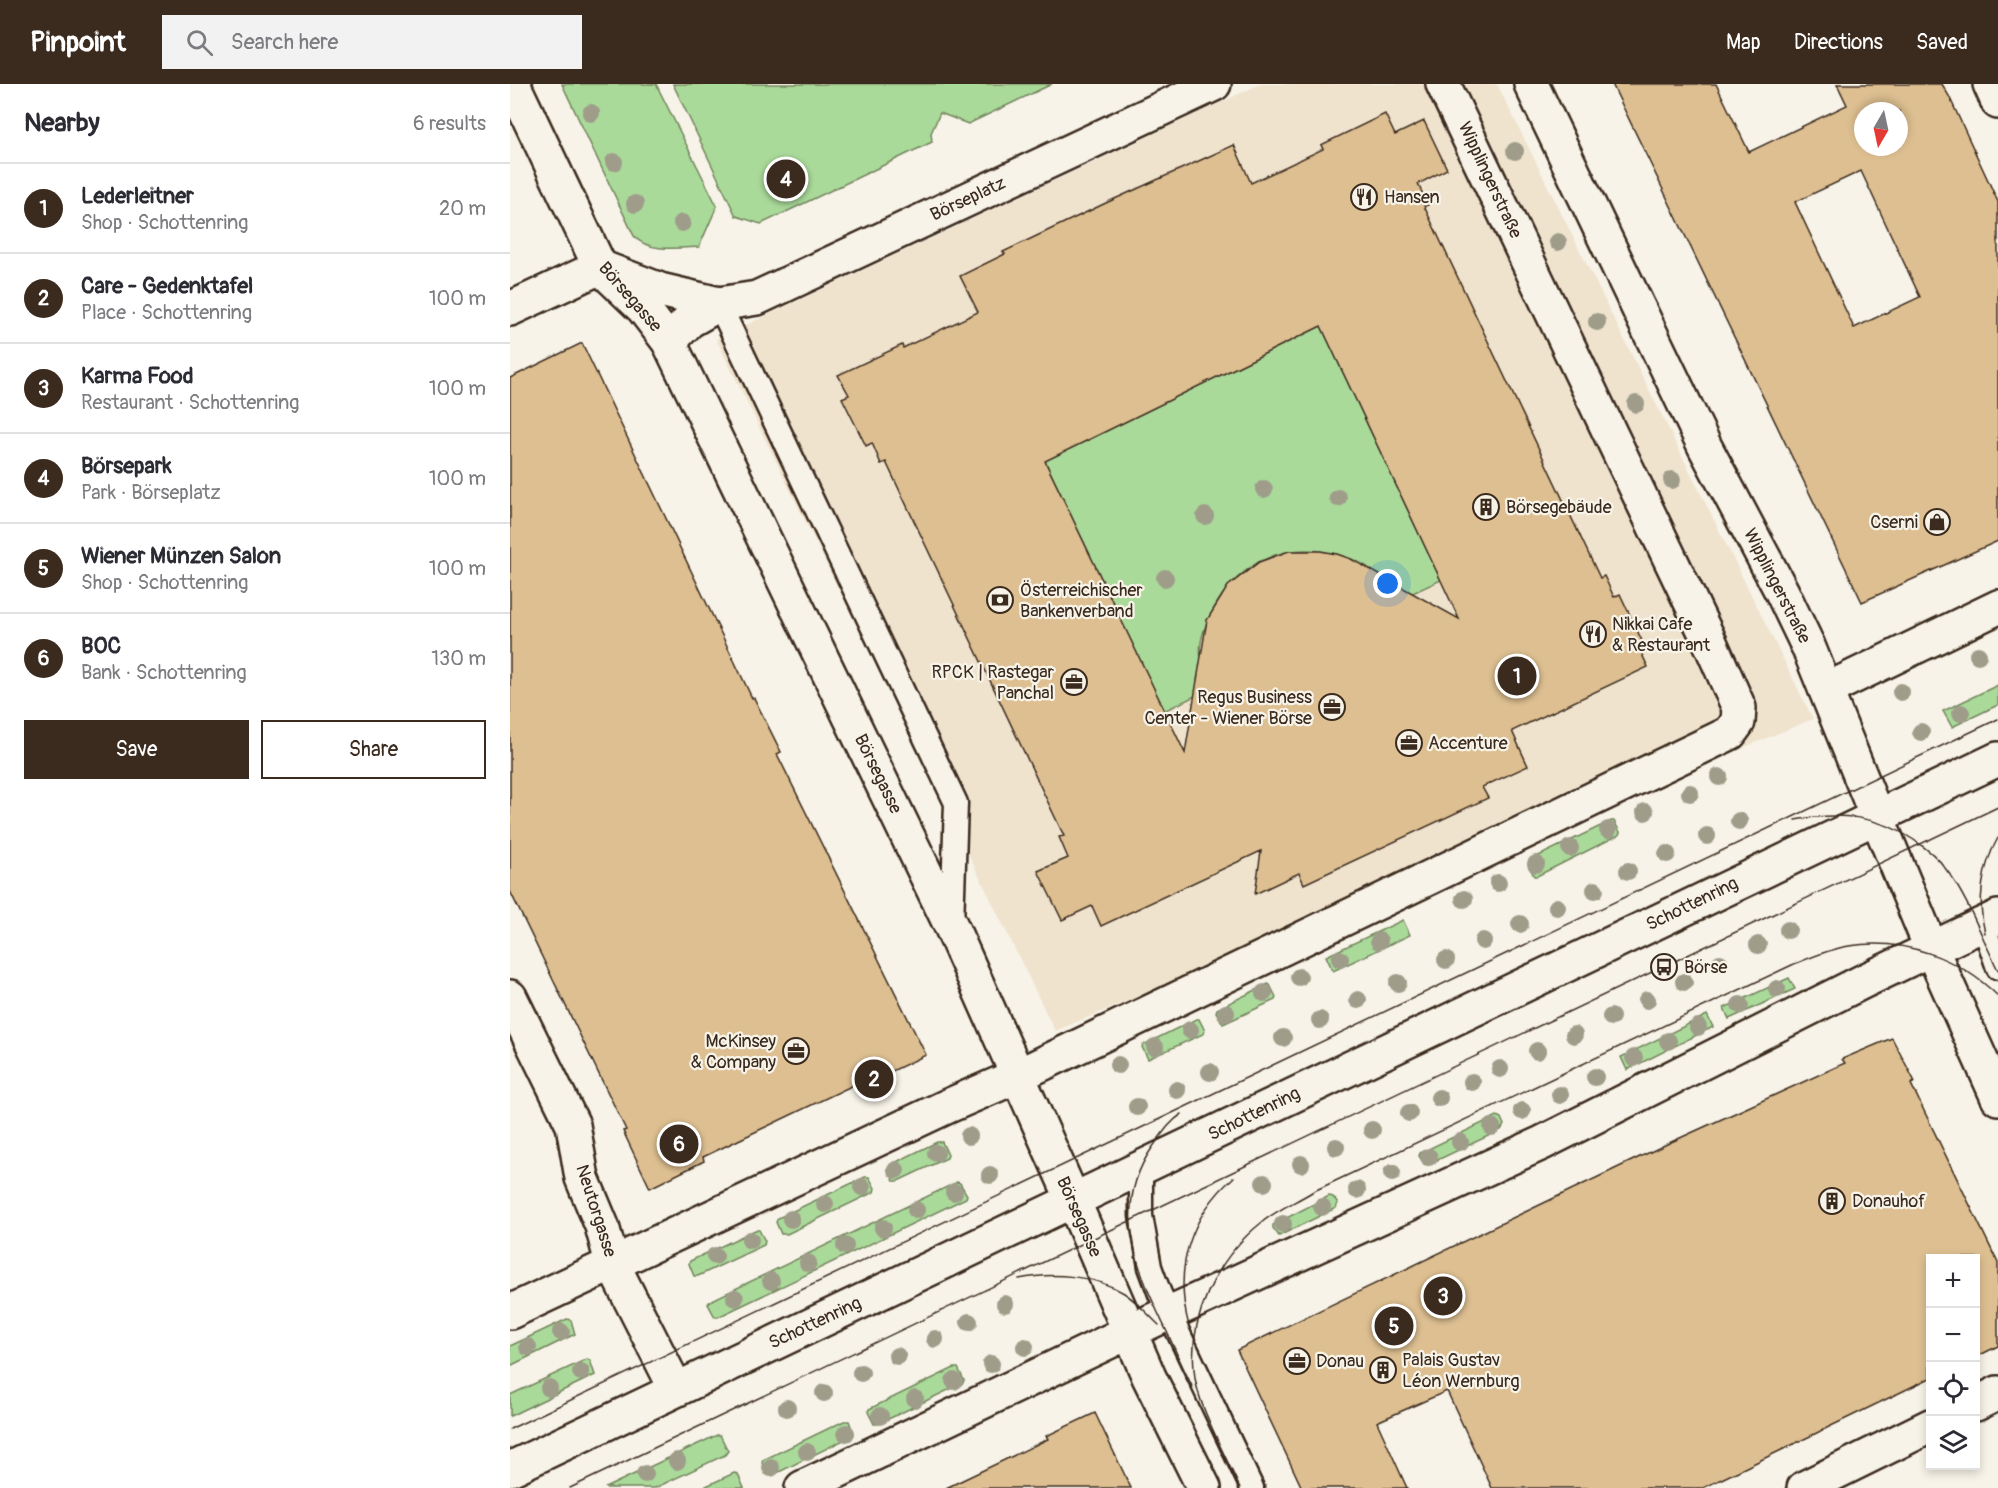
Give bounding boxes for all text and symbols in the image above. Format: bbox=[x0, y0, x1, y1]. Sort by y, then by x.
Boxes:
search box bbox=[162, 15, 582, 69]
text: Pinpoint bbox=[30, 25, 126, 60]
icon: search bbox=[183, 26, 216, 59]
text: Search here bbox=[231, 28, 338, 56]
text: Map bbox=[1726, 29, 1761, 56]
text: Directions bbox=[1794, 29, 1883, 56]
text: Saved bbox=[1916, 29, 1968, 56]
north arrow bbox=[1854, 102, 1908, 156]
text: Nearby bbox=[24, 107, 100, 139]
text: 6 results bbox=[413, 111, 486, 136]
street label: Wipplingerstraße bbox=[1453, 118, 1527, 242]
pin: 4 bbox=[766, 156, 806, 202]
street label: Börseplatz bbox=[927, 172, 1009, 226]
text: Lederleitner bbox=[81, 182, 194, 210]
restaurant icon: Hansen bbox=[1349, 182, 1379, 212]
place label: Hansen bbox=[1384, 186, 1440, 209]
text: 1 bbox=[40, 196, 47, 221]
text: 20 m bbox=[439, 196, 486, 221]
text: Shop · Schottenring bbox=[81, 210, 248, 235]
street label: Börsegasse bbox=[593, 257, 667, 337]
text: Care - Gedenktafel bbox=[81, 272, 253, 300]
text: 2 bbox=[38, 286, 49, 311]
text: 100 m bbox=[429, 286, 486, 311]
text: Place · Schottenring bbox=[81, 300, 252, 325]
text: Karma Food bbox=[81, 362, 193, 390]
text: 3 bbox=[38, 376, 49, 401]
text: 100 m bbox=[429, 376, 486, 401]
text: Restaurant · Schottenring bbox=[81, 390, 299, 415]
text: Börsepark bbox=[81, 452, 172, 480]
text: 4 bbox=[38, 466, 49, 491]
text: 100 m bbox=[429, 466, 486, 491]
text: Park · Börseplatz bbox=[81, 480, 221, 505]
building icon: Börsegebäude bbox=[1471, 492, 1501, 522]
place label: Börsegebäude bbox=[1506, 496, 1612, 519]
shop icon: Cserni bbox=[1922, 507, 1952, 537]
place label: Cserni bbox=[1870, 511, 1918, 534]
street label: Wipplingerstraße bbox=[1738, 525, 1816, 648]
text: Wiener Münzen Salon bbox=[81, 542, 281, 570]
text: 5 bbox=[38, 556, 49, 581]
text: 100 m bbox=[429, 556, 486, 581]
your location bbox=[1373, 569, 1402, 598]
text: Shop · Schottenring bbox=[81, 570, 248, 595]
place label: Österreichischer Bankenverband bbox=[1020, 579, 1143, 623]
bank icon: Österreichischer Bankenverband bbox=[985, 585, 1015, 615]
place label: Nikkai Cafe & Restaurant bbox=[1612, 613, 1711, 657]
restaurant icon: Nikkai Cafe & Restaurant bbox=[1578, 619, 1608, 649]
text: BOC bbox=[81, 632, 121, 660]
text: 6 bbox=[38, 646, 49, 671]
text: 130 m bbox=[431, 646, 486, 671]
pin: 1 bbox=[1498, 654, 1536, 698]
text: Bank · Schottenring bbox=[81, 660, 247, 685]
place label: RPCK | Rastegar Panchal bbox=[931, 661, 1055, 705]
office icon: RPCK | Rastegar Panchal bbox=[1059, 667, 1089, 697]
place label: Regus Business Center - Wiener Börse bbox=[1144, 686, 1312, 730]
office icon: Regus Business Center - Wiener Börse bbox=[1317, 692, 1347, 722]
button: Save bbox=[24, 720, 249, 779]
button: Share bbox=[261, 720, 486, 779]
office icon: Accenture bbox=[1394, 728, 1424, 758]
street label: Börsegasse bbox=[849, 730, 907, 818]
place label: Accenture bbox=[1428, 732, 1508, 755]
street label: Schottenring bbox=[1642, 872, 1742, 936]
bus stop icon: Börse bbox=[1649, 952, 1679, 982]
place label: Börse bbox=[1684, 956, 1728, 979]
place label: McKinsey & Company bbox=[691, 1030, 776, 1074]
office icon: McKinsey & Company bbox=[781, 1036, 811, 1066]
pin: 2 bbox=[854, 1056, 894, 1102]
street label: Schottenring bbox=[1204, 1082, 1304, 1146]
pin: 6 bbox=[660, 1122, 698, 1166]
street label: Neutorgasse bbox=[570, 1162, 622, 1260]
street label: Börsegasse bbox=[1051, 1173, 1107, 1261]
building icon: Donauhof bbox=[1817, 1186, 1847, 1216]
place label: Donauhof bbox=[1852, 1190, 1926, 1213]
map controls bbox=[1926, 1254, 1980, 1470]
button: + bbox=[1926, 1254, 1980, 1308]
pin: 3 bbox=[1424, 1274, 1462, 1318]
street label: Schottenring bbox=[765, 1292, 865, 1354]
pin: 5 bbox=[1374, 1304, 1414, 1348]
button: − bbox=[1926, 1308, 1980, 1362]
office icon: Donau bbox=[1282, 1346, 1312, 1376]
place label: Palais Gustav Léon Wernburg bbox=[1402, 1349, 1520, 1393]
place label: Donau bbox=[1316, 1350, 1364, 1373]
building icon: Palais Gustav Léon Wernburg bbox=[1368, 1355, 1398, 1385]
button: locate bbox=[1926, 1362, 1980, 1416]
button: layers bbox=[1926, 1416, 1980, 1470]

